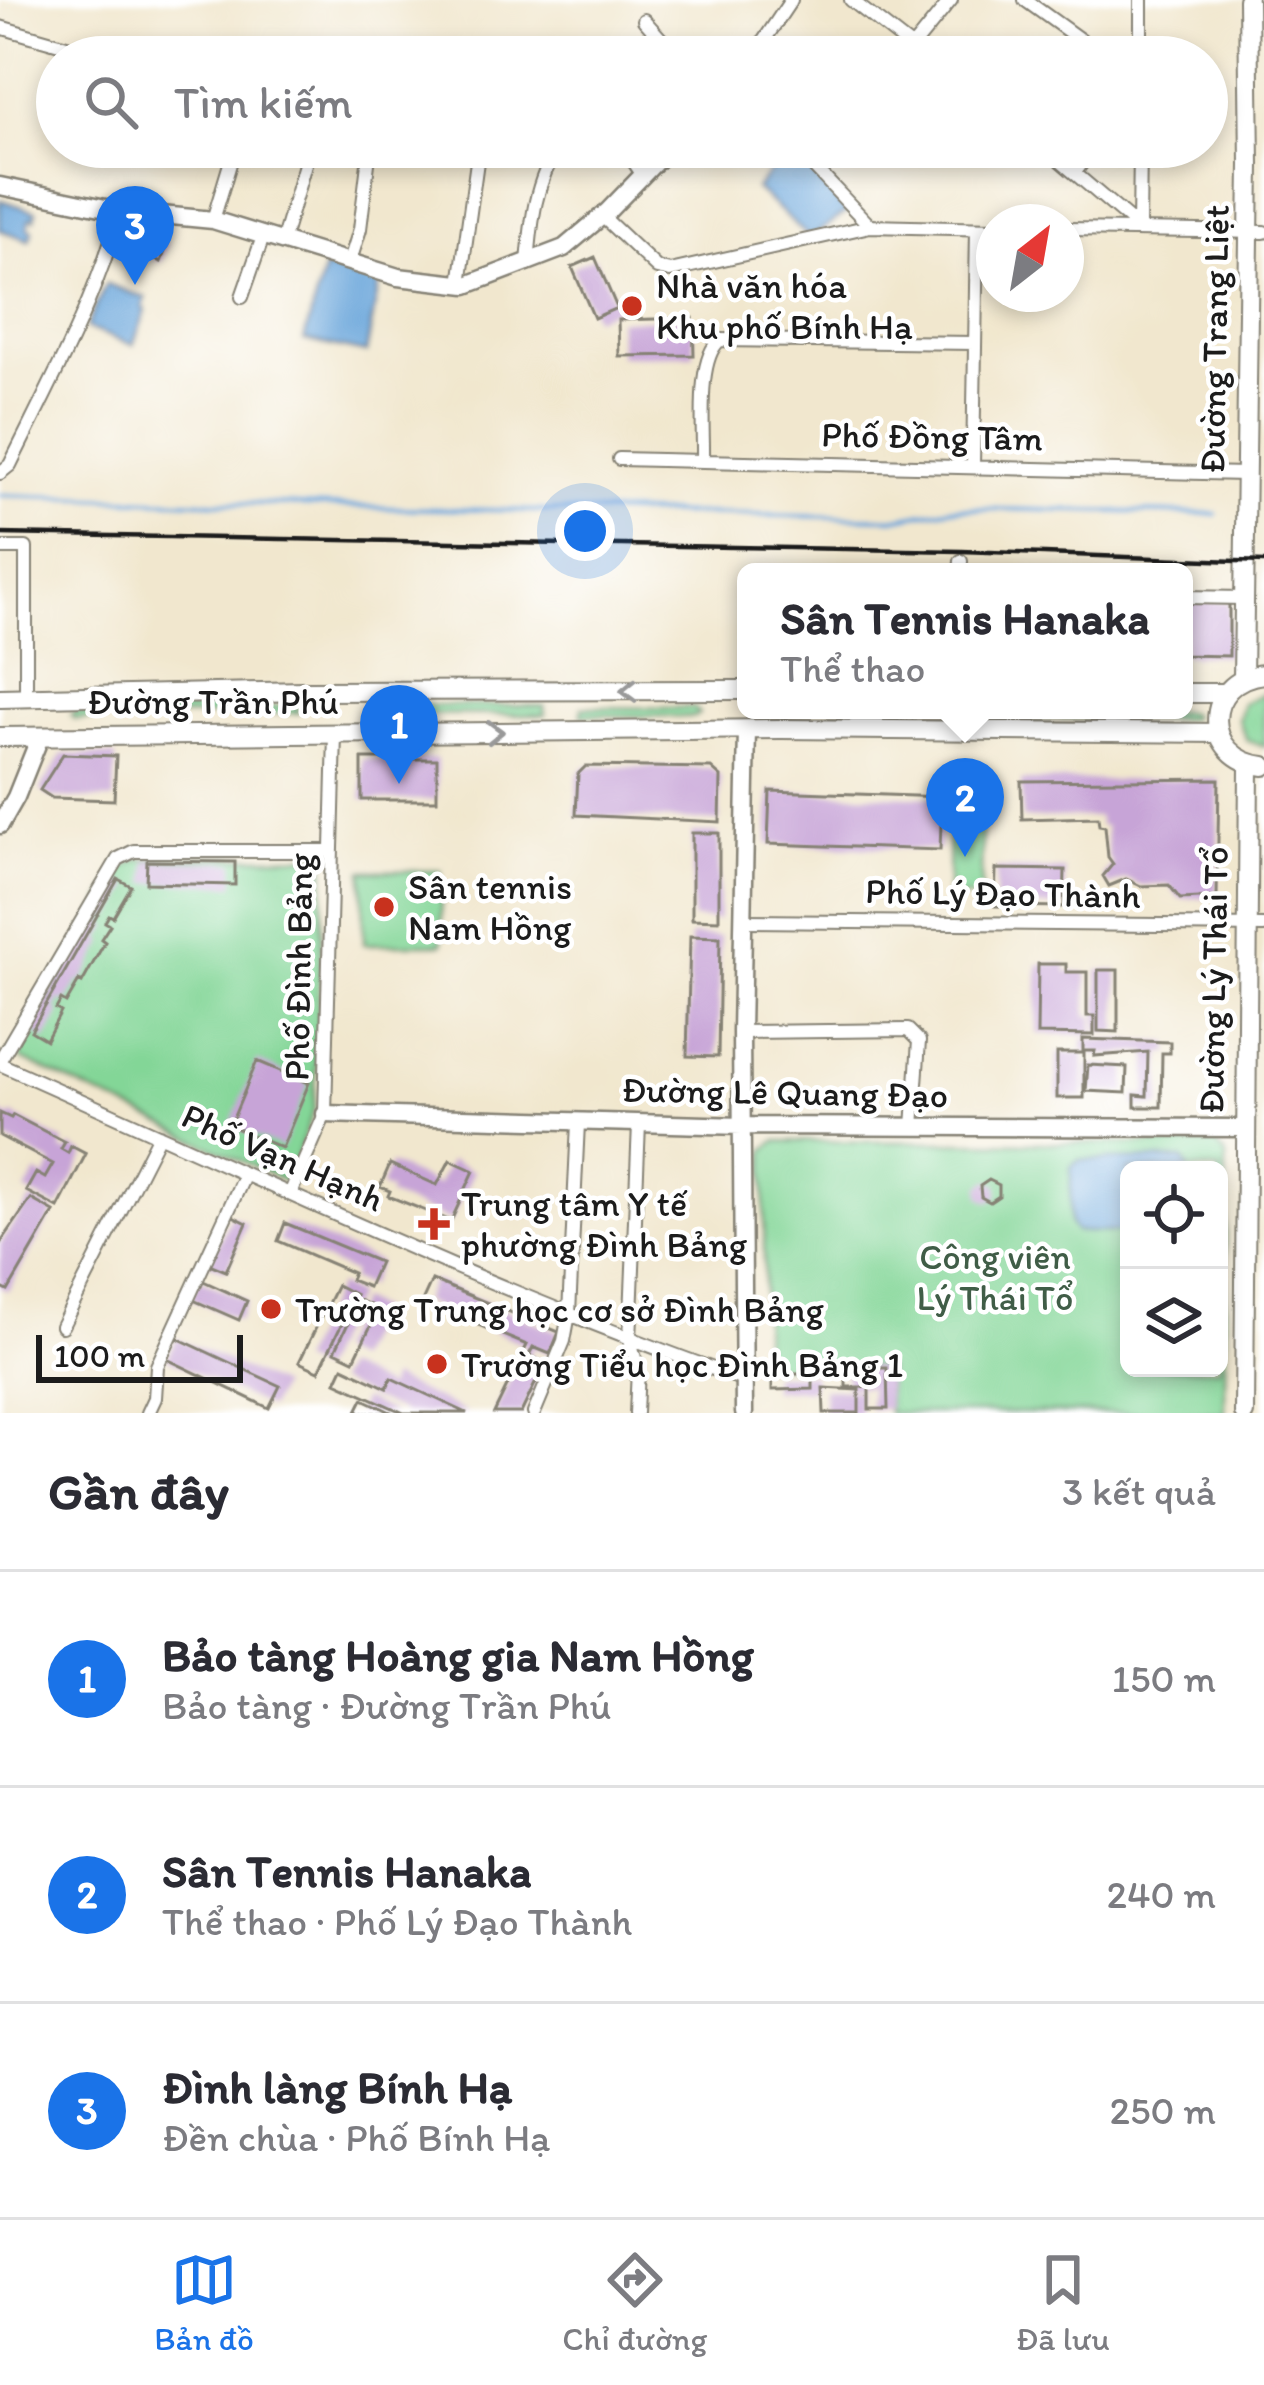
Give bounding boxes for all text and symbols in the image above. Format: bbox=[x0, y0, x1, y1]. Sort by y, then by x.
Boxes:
search box bbox=[36, 36, 1228, 168]
icon: search bbox=[78, 69, 144, 135]
text: Tìm kiếm bbox=[174, 75, 353, 129]
pin: 3 bbox=[96, 186, 174, 285]
north arrow bbox=[976, 204, 1084, 312]
street label: Đường Trang Liệt bbox=[1190, 204, 1238, 474]
place label: Nhà văn hóa Khu phố Bính Hạ bbox=[656, 264, 913, 348]
marker: Nhà văn hóa Khu phố Bính Hạ bbox=[619, 293, 645, 319]
street label: Phố Đồng Tâm bbox=[821, 413, 1043, 459]
your location bbox=[555, 501, 615, 561]
popup bbox=[737, 563, 1193, 719]
text: Sân Tennis Hanaka bbox=[780, 591, 1150, 645]
text: Thể thao bbox=[780, 645, 925, 692]
one-way arrow bbox=[619, 677, 638, 703]
street label: Đường Trần Phú bbox=[87, 680, 339, 723]
pin: 1 bbox=[360, 685, 438, 784]
one-way arrow bbox=[487, 719, 505, 745]
pin: 2 bbox=[926, 758, 1004, 857]
street label: Đường Lý Thái Tổ bbox=[1189, 846, 1237, 1114]
street label: Phố Đình Bảng bbox=[275, 852, 321, 1081]
place label: Sân tennis Nam Hồng bbox=[408, 865, 572, 949]
street label: Phố Lý Đạo Thành bbox=[865, 869, 1141, 917]
marker: Sân tennis Nam Hồng bbox=[371, 894, 397, 920]
street label: Đường Lê Quang Đạo bbox=[621, 1068, 949, 1116]
street label: Phố Vạn Hạnh bbox=[176, 1093, 390, 1221]
map controls bbox=[1120, 1161, 1228, 1377]
button: locate bbox=[1120, 1161, 1228, 1269]
place label: Trung tâm Y tế phường Đình Bảng bbox=[461, 1182, 748, 1266]
marker: Trung tâm Y tế phường Đình Bảng bbox=[418, 1208, 450, 1240]
park label: Công viên Lý Thái Tổ bbox=[917, 1235, 1073, 1319]
button: layers bbox=[1120, 1269, 1228, 1377]
place label: Trường Trung học cơ sở Đình Bảng bbox=[295, 1288, 825, 1331]
marker: Trường Trung học cơ sở Đình Bảng bbox=[258, 1296, 284, 1322]
scale bar bbox=[36, 1329, 243, 1382]
text: 100 m bbox=[54, 1336, 145, 1375]
place label: Trường Tiểu học Đình Bảng 1 bbox=[461, 1343, 903, 1386]
marker: Trường Tiểu học Đình Bảng 1 bbox=[424, 1351, 450, 1377]
text: Gần đây bbox=[48, 1461, 229, 1522]
text: 3 kết quả bbox=[1062, 1468, 1216, 1515]
text: Bảo tàng Hoàng gia Nam Hồng bbox=[162, 1628, 754, 1682]
text: 1 bbox=[78, 1655, 96, 1702]
text: 150 m bbox=[1112, 1655, 1216, 1702]
text: Bảo tàng · Đường Trần Phú bbox=[162, 1682, 611, 1729]
text: Sân Tennis Hanaka bbox=[162, 1844, 532, 1898]
text: 2 bbox=[77, 1871, 97, 1918]
text: 240 m bbox=[1106, 1871, 1216, 1918]
text: Thể thao · Phố Lý Đạo Thành bbox=[162, 1898, 632, 1945]
text: Đình làng Bính Hạ bbox=[162, 2060, 512, 2114]
text: 3 bbox=[76, 2087, 98, 2134]
text: 250 m bbox=[1109, 2087, 1216, 2134]
text: Đền chùa · Phố Bính Hạ bbox=[162, 2114, 550, 2161]
tab: Bản đồ bbox=[154, 2247, 254, 2358]
tab: Chỉ đường bbox=[562, 2247, 707, 2358]
tab: Đã lưu bbox=[1016, 2247, 1110, 2358]

